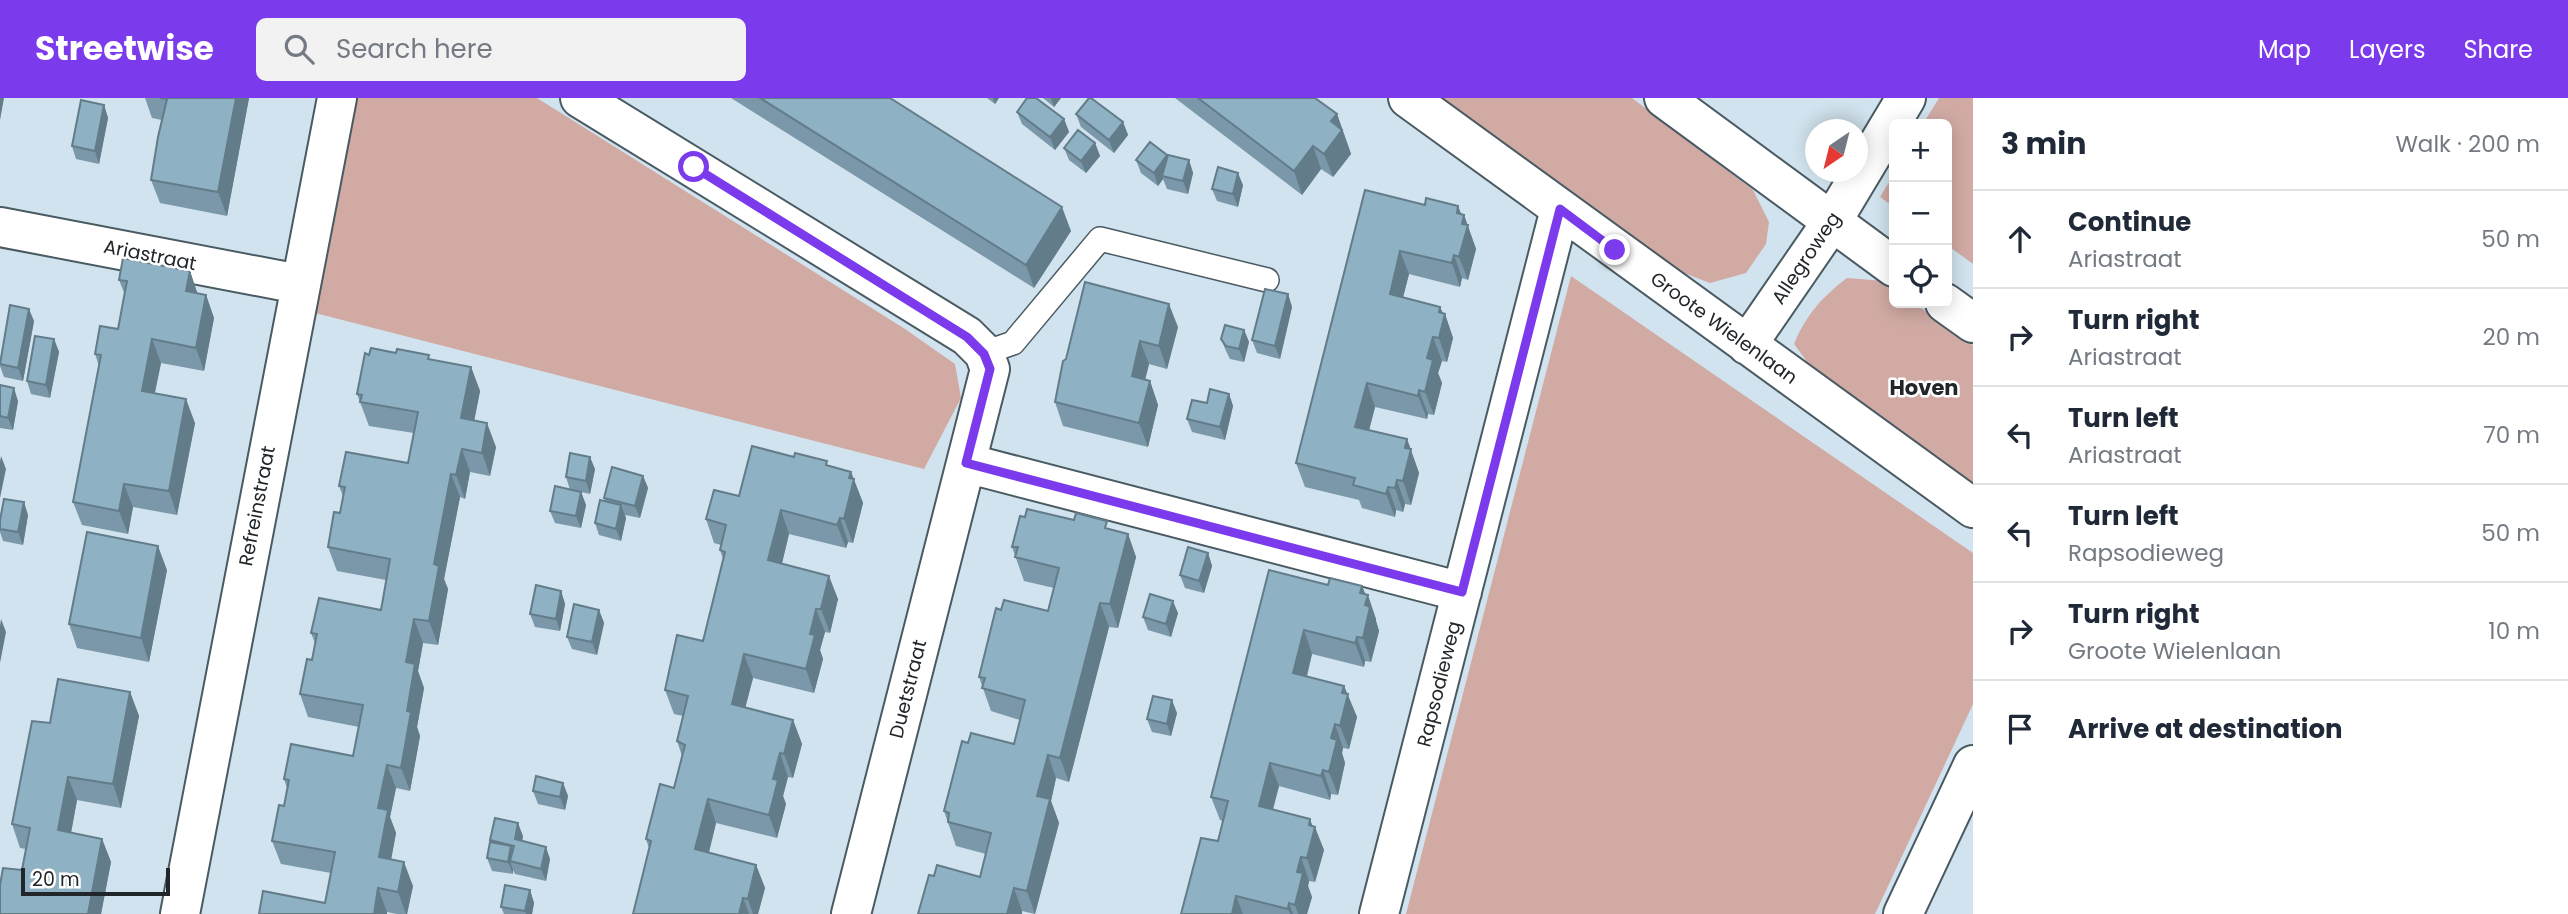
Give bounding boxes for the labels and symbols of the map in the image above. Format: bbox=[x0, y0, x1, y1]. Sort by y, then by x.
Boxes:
north arrow bbox=[1805, 119, 1868, 182]
route start bbox=[678, 151, 709, 182]
street label: Allegroweg bbox=[1765, 206, 1847, 310]
street label: Ariastraat bbox=[101, 233, 199, 277]
route end bbox=[1599, 234, 1630, 265]
street label: Groote Wielenlaan bbox=[1645, 265, 1803, 391]
district label: Hoven bbox=[1890, 373, 1958, 402]
street label: Refreinstraat bbox=[232, 444, 282, 568]
street label: Rapsodieweg bbox=[1410, 618, 1468, 750]
street label: Duetstraat bbox=[883, 637, 933, 741]
scale bar bbox=[21, 865, 170, 897]

